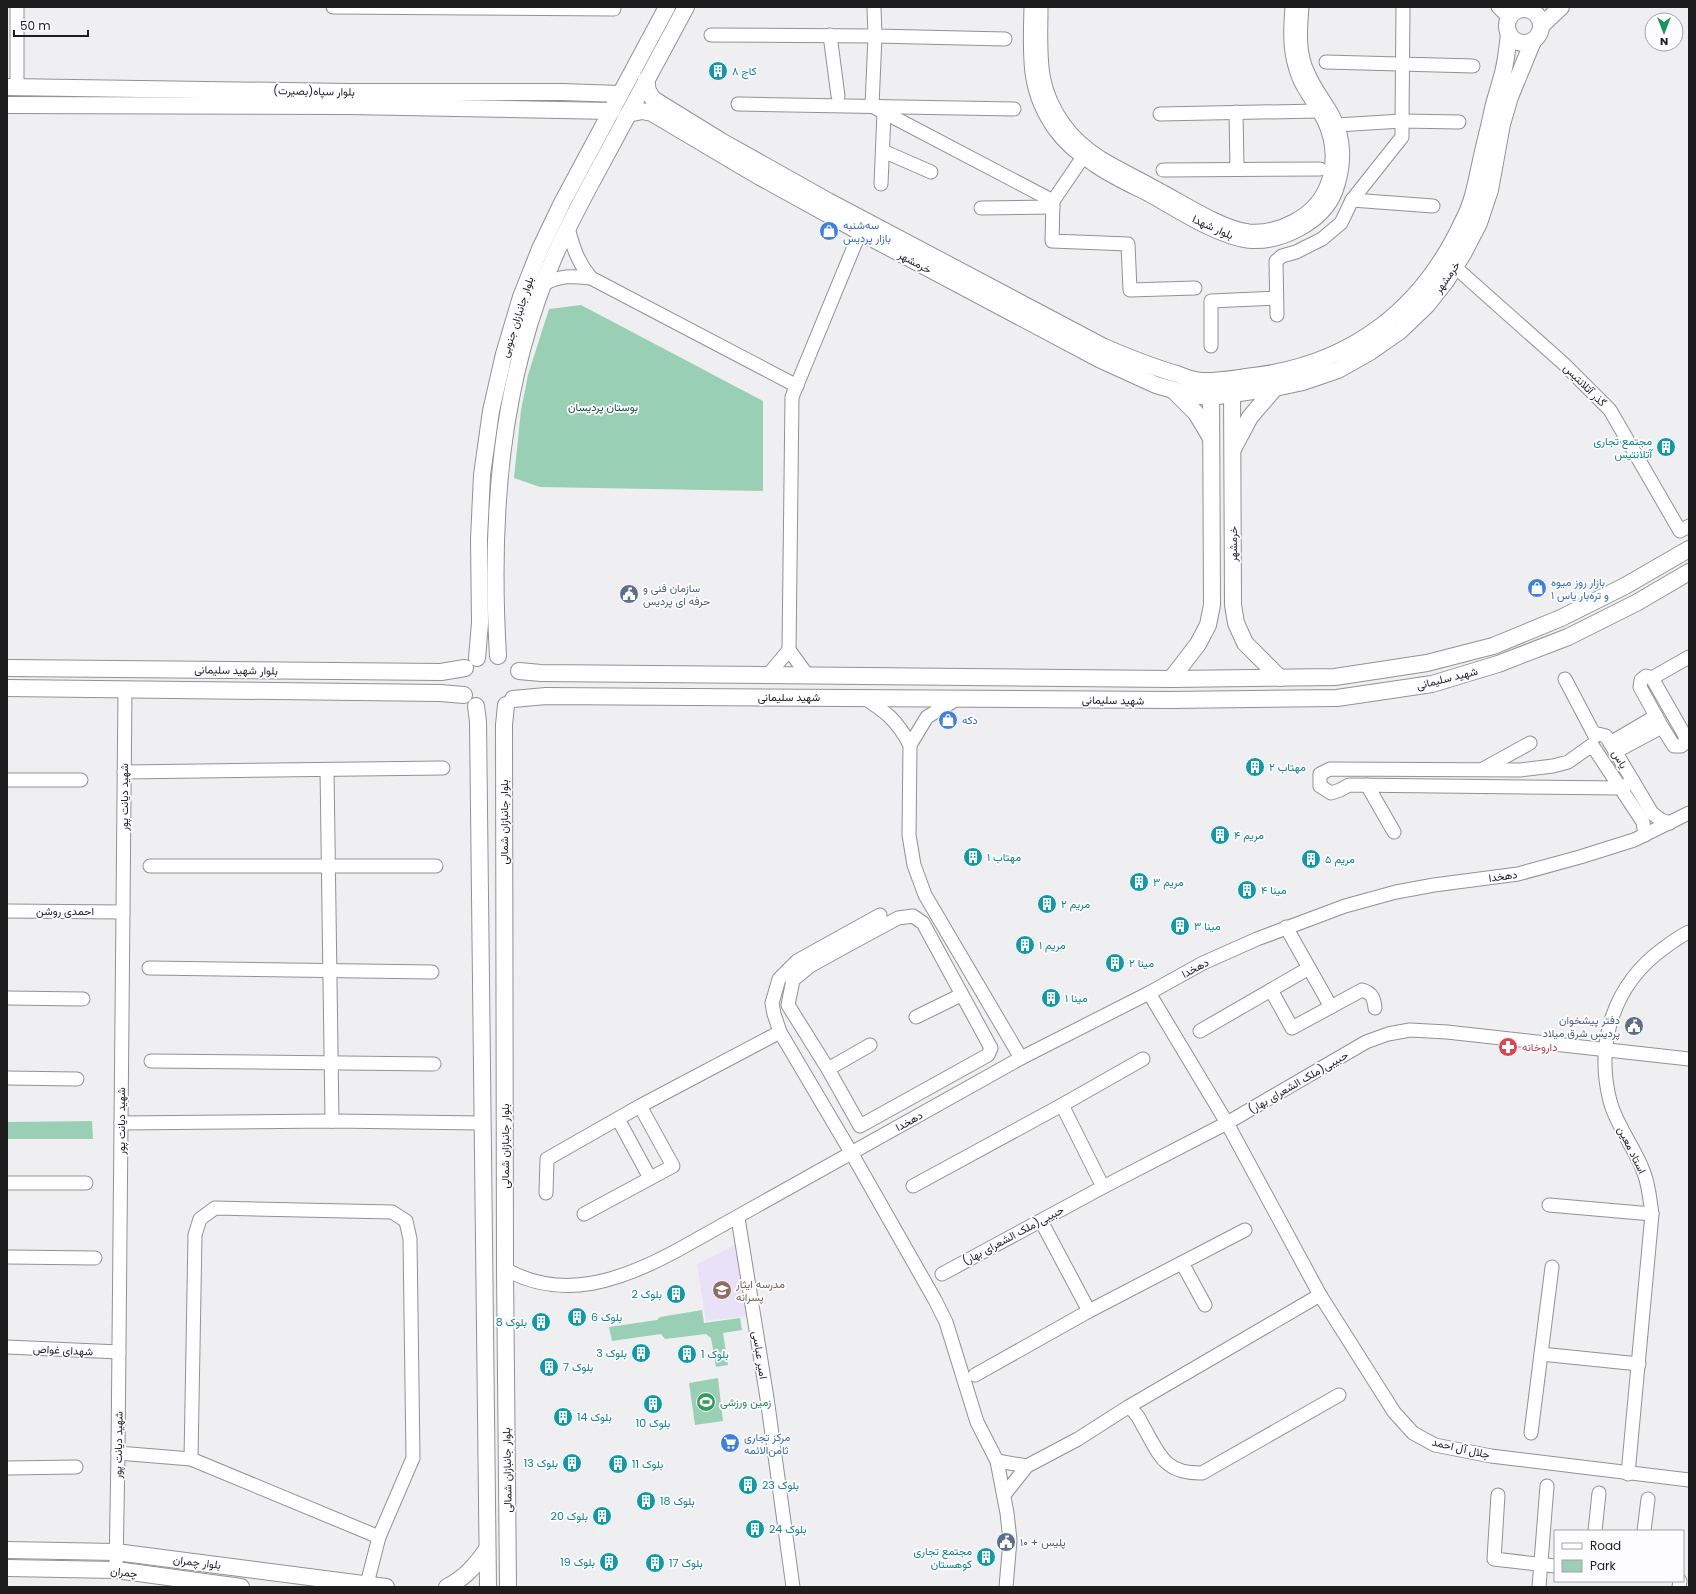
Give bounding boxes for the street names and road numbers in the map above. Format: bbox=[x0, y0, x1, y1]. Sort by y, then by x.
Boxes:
street label: بلوار سپاه(بصیرت) bbox=[273, 82, 355, 100]
street label: بلوار شهدا bbox=[1190, 211, 1236, 243]
street label: خرمشهر bbox=[895, 246, 934, 277]
street label: خرمشهر bbox=[1430, 258, 1464, 297]
street label: بلوار جانبازان جنوبی bbox=[496, 274, 538, 360]
street label: گذر آتلانتیس bbox=[1560, 360, 1610, 410]
street label: خرمشهر bbox=[1225, 526, 1241, 563]
street label: بلوار شهید سلیمانی bbox=[194, 661, 278, 679]
street label: شهید سلیمانی bbox=[1415, 663, 1480, 693]
street label: شهید سلیمانی bbox=[758, 689, 821, 705]
street label: شهید سلیمانی bbox=[1082, 691, 1145, 709]
street label: یاس bbox=[1608, 747, 1632, 771]
street label: شهید دیانت پور bbox=[116, 763, 132, 832]
street label: بلوار جانبازان شمالی bbox=[496, 779, 512, 865]
street label: دهخدا bbox=[1488, 866, 1518, 886]
street label: احمدی روشن bbox=[36, 903, 94, 919]
street label: دهخدا bbox=[1179, 954, 1211, 982]
street label: حبیبی(ملک الشعرای بهار) bbox=[1245, 1047, 1351, 1117]
street label: شهید دیانت پور bbox=[113, 1087, 129, 1156]
street label: بلوار جانبازان شمالی bbox=[497, 1103, 513, 1189]
street label: دهخدا bbox=[893, 1107, 925, 1135]
street label: استاد معین bbox=[1614, 1124, 1650, 1176]
street label: حبیبی(ملک الشعرای بهار) bbox=[959, 1201, 1067, 1269]
street label: امیر عباسی bbox=[748, 1330, 772, 1380]
street label: شهدای غواص bbox=[33, 1340, 94, 1360]
street label: شهید دیانت پور bbox=[109, 1411, 127, 1480]
street label: بلوار جانبازان شمالی bbox=[498, 1427, 516, 1513]
street label: جلال آل احمد bbox=[1430, 1434, 1492, 1462]
street label: بلوار چمران bbox=[172, 1551, 222, 1573]
street label: چمران bbox=[110, 1563, 138, 1581]

